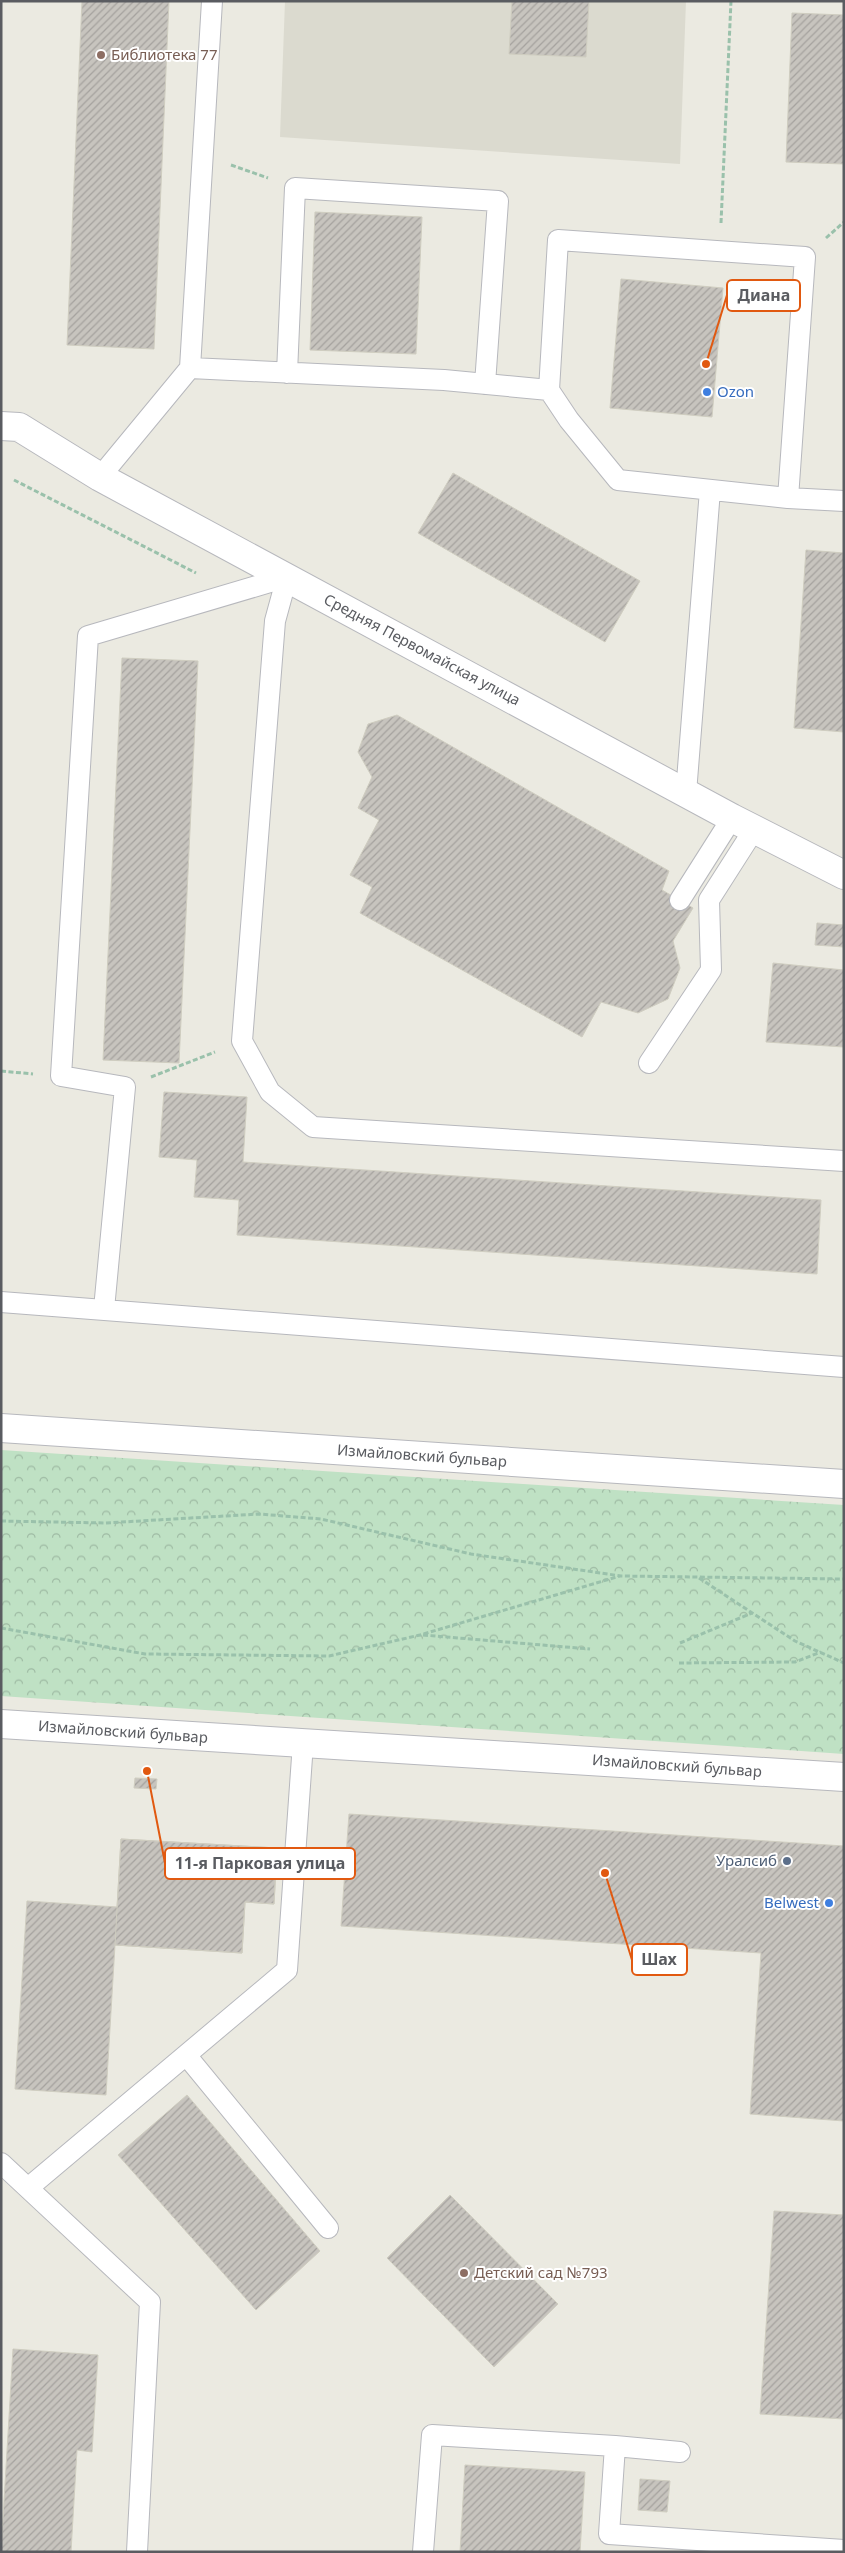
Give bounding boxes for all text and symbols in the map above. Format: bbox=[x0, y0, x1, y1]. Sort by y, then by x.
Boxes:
place label: Библиотека 77 bbox=[111, 44, 218, 64]
marker: Библиотека 77 bbox=[95, 49, 107, 61]
callout: Диана bbox=[727, 280, 800, 311]
text: Диана bbox=[738, 284, 790, 306]
place label: Ozon bbox=[717, 381, 754, 401]
marker: Ozon bbox=[701, 386, 713, 398]
street label: Средняя Первомайская улица bbox=[321, 589, 524, 710]
street label: Измайловский бульвар bbox=[336, 1439, 508, 1471]
street label: Измайловский бульвар bbox=[37, 1715, 209, 1747]
street label: Измайловский бульвар bbox=[591, 1749, 763, 1781]
callout: 11-я Парковая улица bbox=[165, 1848, 355, 1879]
place label: Уралсиб bbox=[716, 1850, 777, 1870]
text: 11-я Парковая улица bbox=[175, 1852, 345, 1874]
marker: Уралсиб bbox=[781, 1855, 793, 1867]
place label: Belwest bbox=[764, 1892, 820, 1912]
marker: Belwest bbox=[823, 1897, 835, 1909]
callout: Шах bbox=[632, 1944, 687, 1975]
text: Шах bbox=[641, 1948, 678, 1970]
place label: Детский сад №793 bbox=[474, 2262, 608, 2282]
marker: Детский сад №793 bbox=[458, 2267, 470, 2279]

